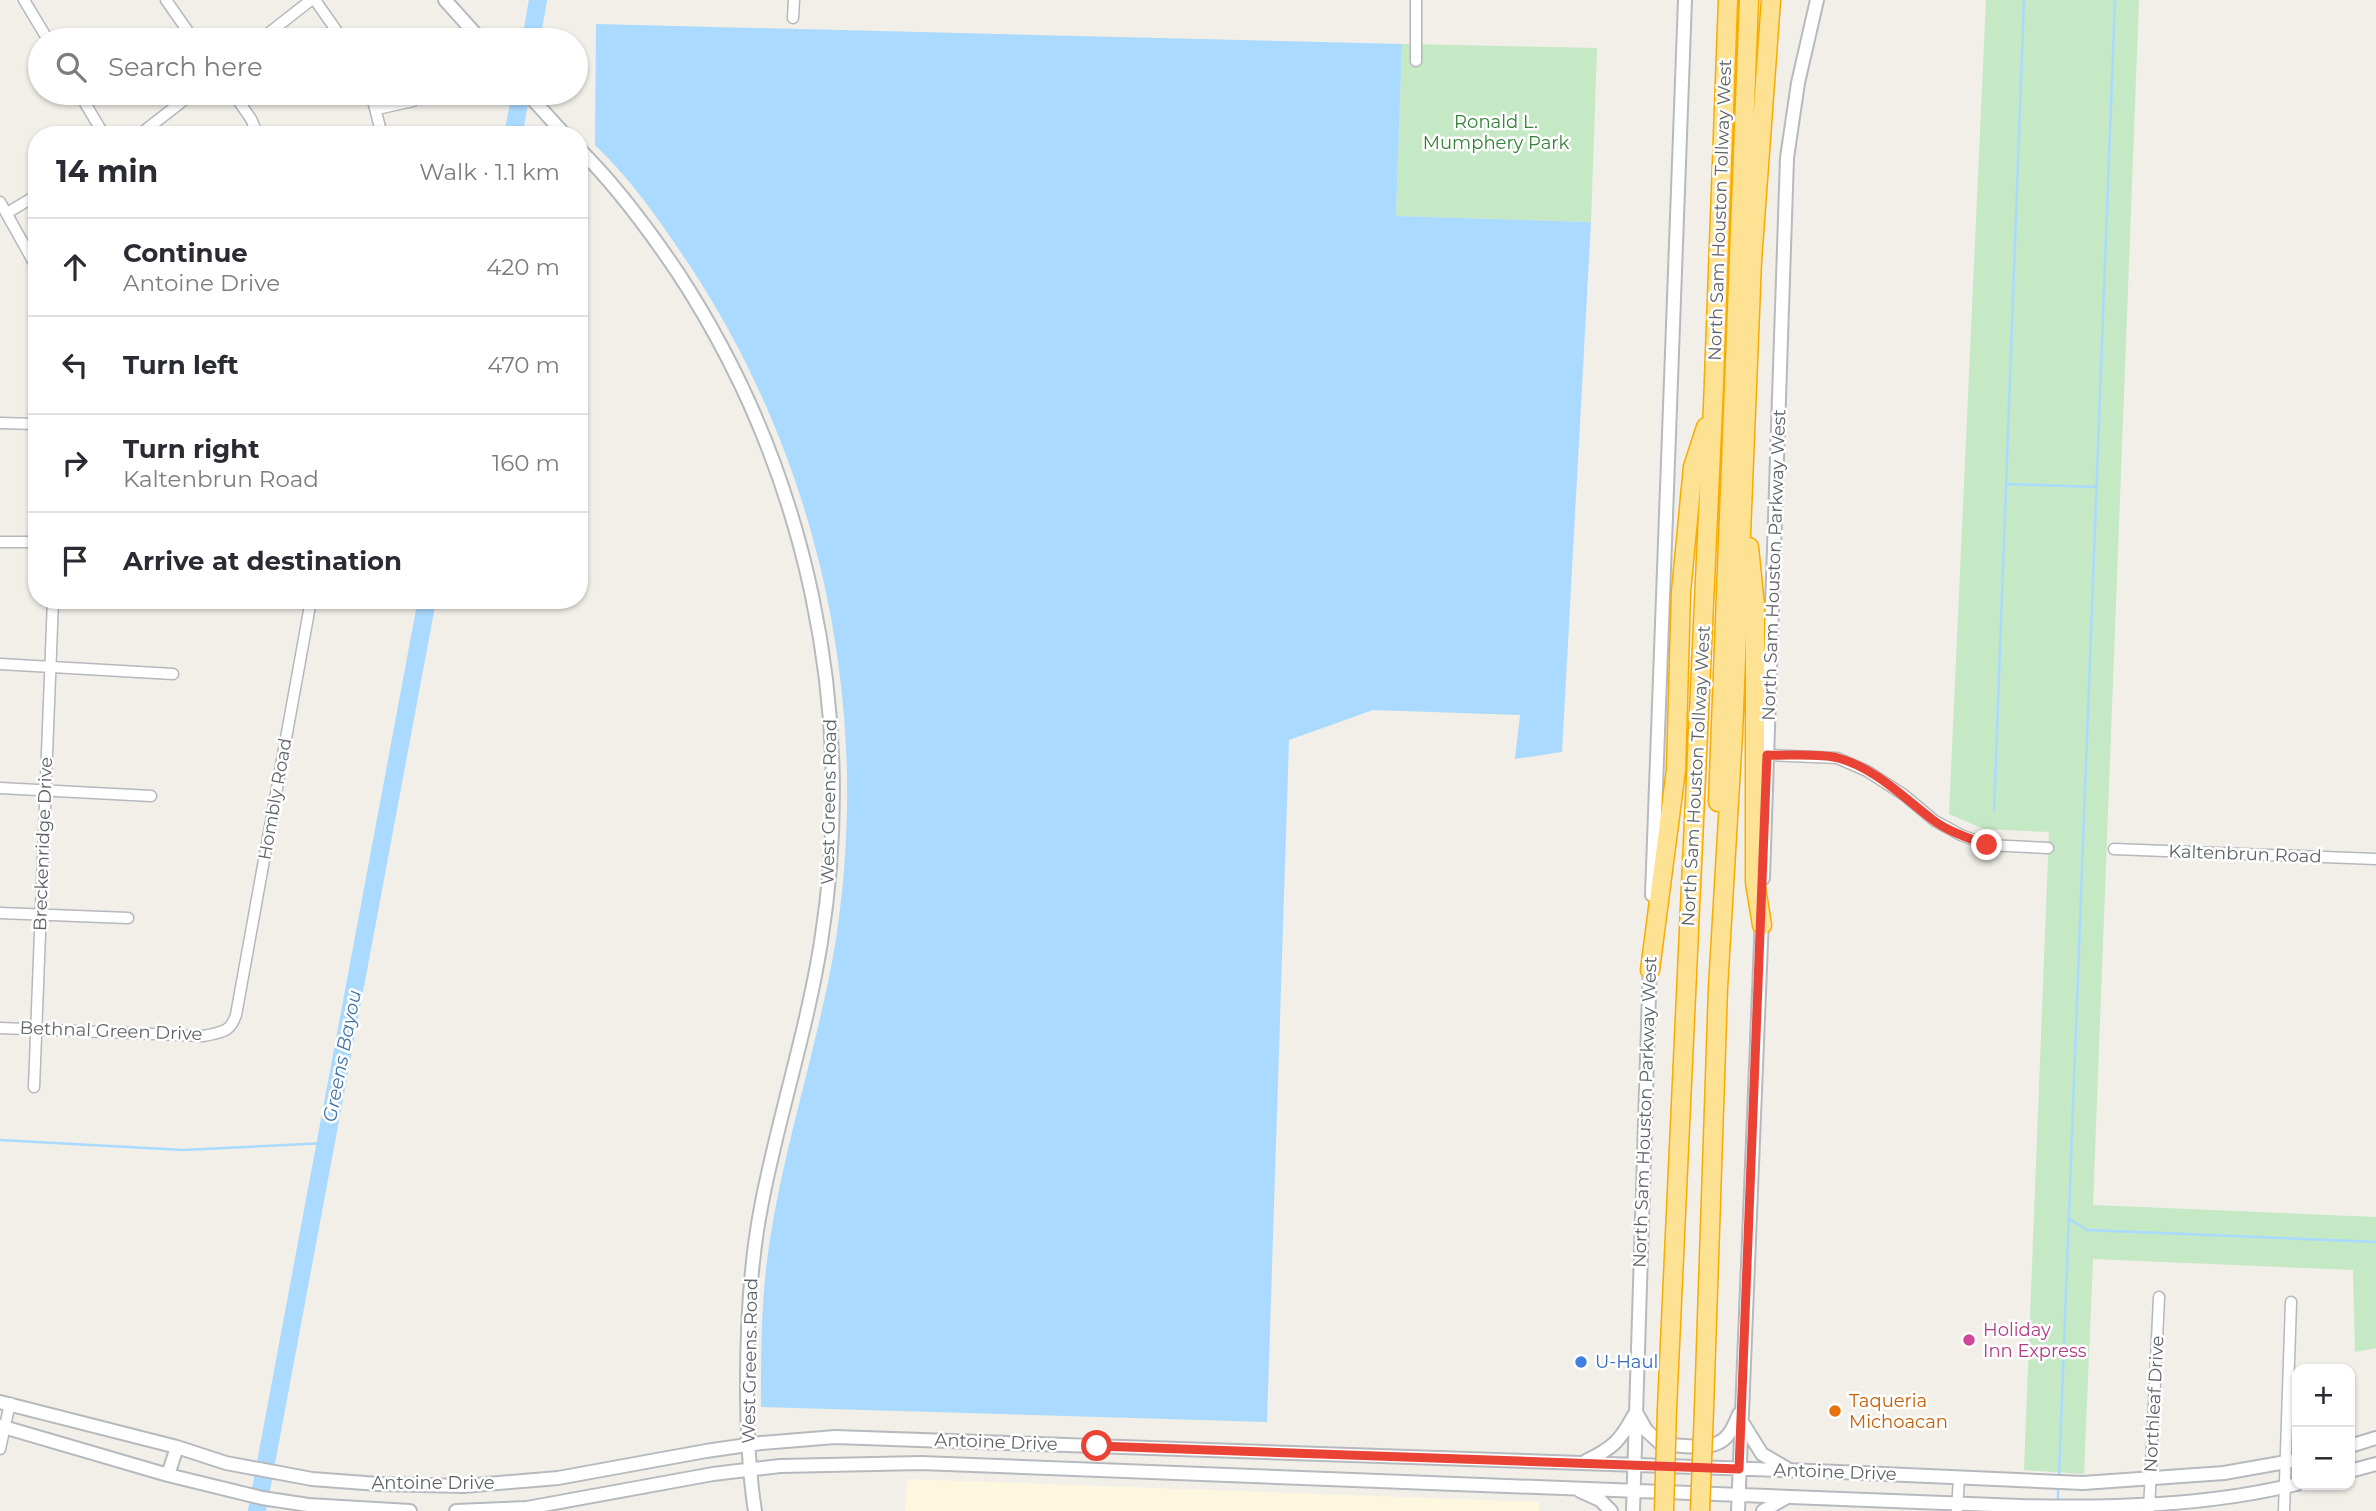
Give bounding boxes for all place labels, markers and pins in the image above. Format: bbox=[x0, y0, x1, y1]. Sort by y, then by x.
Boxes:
place label: Holiday Inn Express bbox=[1983, 1319, 2087, 1362]
marker: Holiday Inn Express bbox=[1961, 1332, 1977, 1348]
place label: U-Haul bbox=[1595, 1351, 1658, 1373]
marker: U-Haul bbox=[1573, 1354, 1589, 1370]
place label: Taqueria Michoacan bbox=[1849, 1390, 1948, 1433]
marker: Taqueria Michoacan bbox=[1827, 1403, 1843, 1419]

